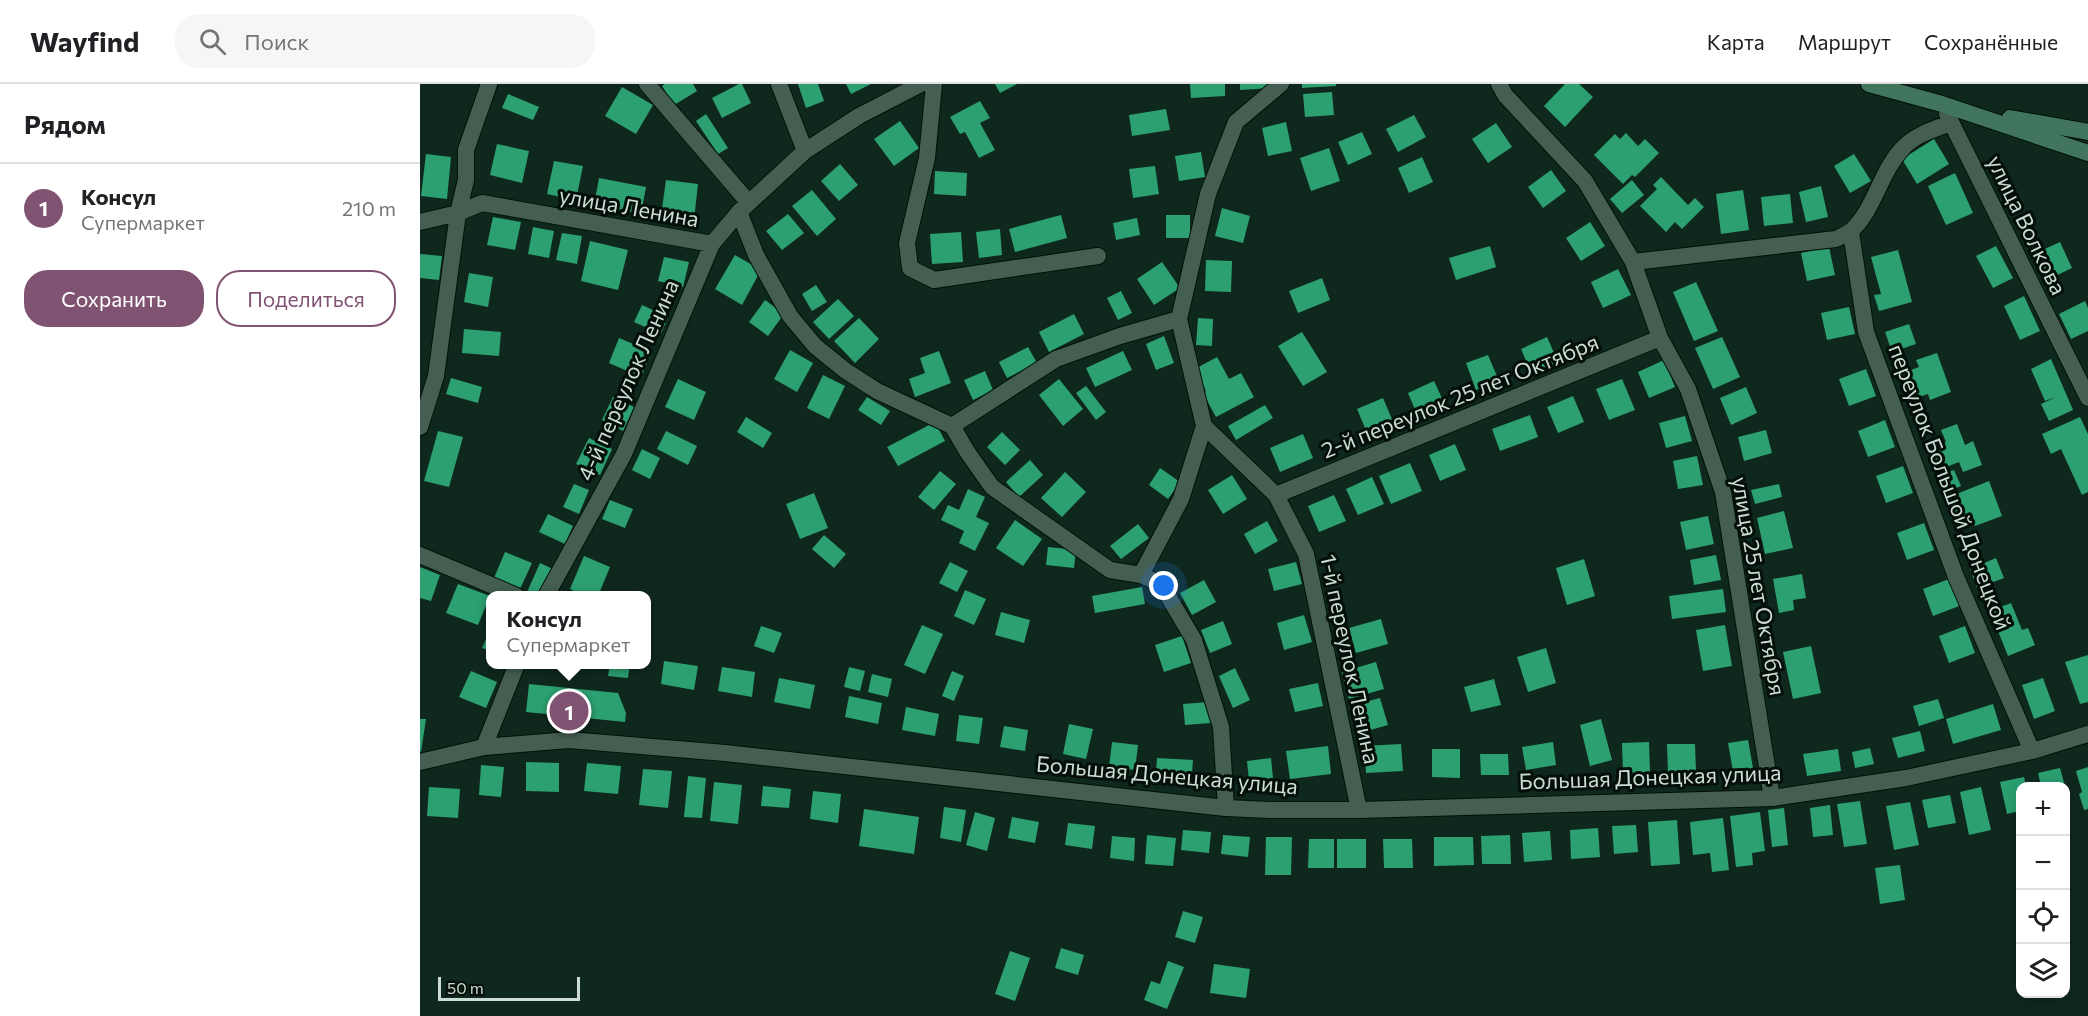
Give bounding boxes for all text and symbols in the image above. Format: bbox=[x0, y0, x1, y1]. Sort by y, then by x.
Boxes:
search box bbox=[175, 14, 595, 68]
text: Wayfind bbox=[30, 24, 139, 58]
icon: search bbox=[196, 25, 229, 58]
text: Поиск bbox=[244, 28, 309, 55]
text: Карта bbox=[1707, 29, 1765, 54]
text: Маршрут bbox=[1798, 29, 1891, 54]
text: Сохранённые bbox=[1924, 29, 2058, 54]
text: Рядом bbox=[24, 108, 106, 139]
street label: улица Волкова bbox=[1982, 151, 2073, 299]
street label: улица Ленина bbox=[557, 181, 701, 232]
text: Консул bbox=[81, 183, 156, 210]
text: 1 bbox=[39, 196, 48, 220]
text: 210 m bbox=[342, 196, 396, 220]
text: Супермаркет bbox=[81, 210, 205, 234]
button: Сохранить bbox=[24, 270, 204, 327]
button: Поделиться bbox=[216, 270, 396, 327]
street label: 4-й переулок Ленина bbox=[571, 275, 684, 485]
street label: 2-й переулок 25 лет Октября bbox=[1317, 327, 1602, 464]
street label: переулок Большой Донецкой bbox=[1883, 340, 2018, 634]
street label: улица 25 лет Октября bbox=[1727, 474, 1792, 697]
street label: 1-й переулок Ленина bbox=[1315, 552, 1386, 766]
your location bbox=[1149, 571, 1178, 600]
popup bbox=[486, 591, 651, 669]
text: Консул bbox=[507, 605, 582, 632]
text: Супермаркет bbox=[507, 632, 630, 656]
pin: 1 bbox=[550, 688, 588, 734]
street label: Большая Донецкая улица bbox=[1035, 750, 1299, 799]
street label: Большая Донецкая улица bbox=[1518, 758, 1782, 795]
map controls bbox=[2016, 782, 2070, 998]
button: + bbox=[2016, 782, 2070, 836]
button: − bbox=[2016, 836, 2070, 890]
button: locate bbox=[2016, 890, 2070, 944]
button: layers bbox=[2016, 944, 2070, 998]
scale bar bbox=[438, 974, 580, 1002]
text: 50 m bbox=[447, 978, 484, 997]

